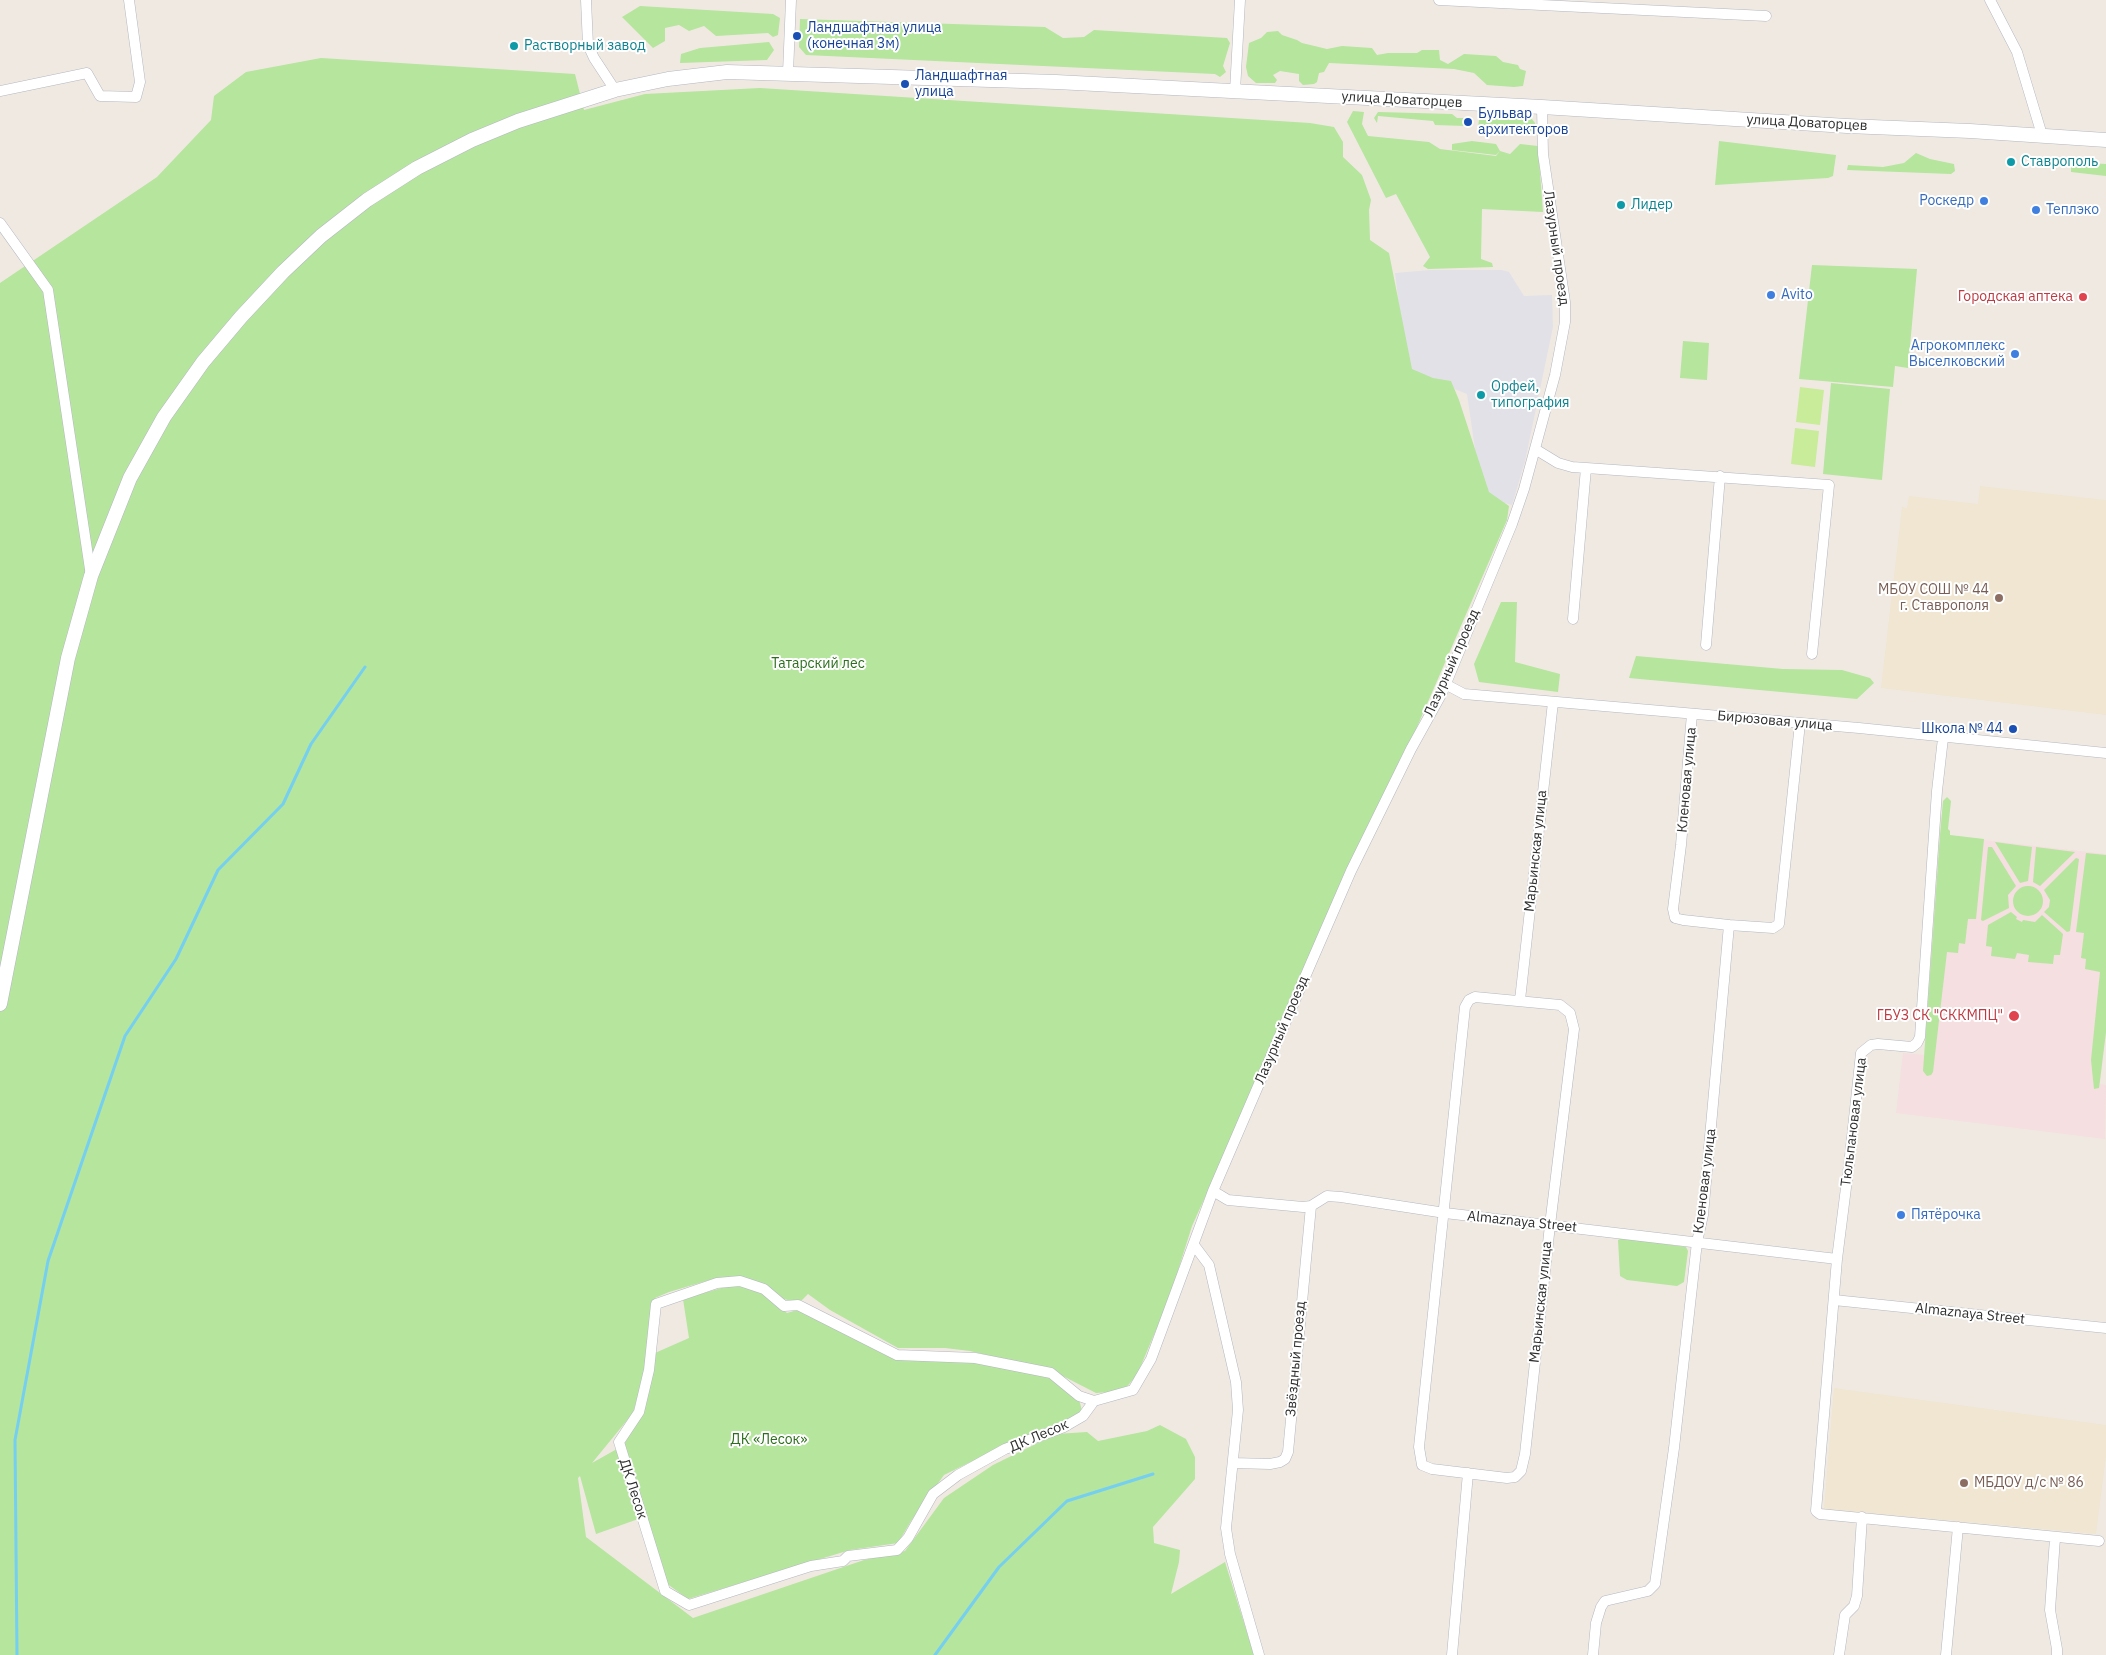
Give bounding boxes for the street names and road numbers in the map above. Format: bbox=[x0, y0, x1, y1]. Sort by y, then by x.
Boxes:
street label: улица Доваторцев bbox=[1341, 88, 1463, 112]
street label: улица Доваторцев bbox=[1746, 111, 1868, 135]
street label: Лазурный проезд bbox=[1540, 189, 1572, 307]
street label: Лазурный проезд bbox=[1421, 607, 1483, 719]
street label: Бирюзовая улица bbox=[1717, 708, 1833, 734]
street label: Кленовая улица bbox=[1674, 727, 1700, 833]
street label: Марьинская улица bbox=[1521, 789, 1551, 913]
street label: Лазурный проезд bbox=[1252, 973, 1312, 1087]
street label: Тюльпановая улица bbox=[1838, 1057, 1870, 1187]
street label: Кленовая улица bbox=[1690, 1127, 1720, 1235]
street label: Almaznaya Street bbox=[1466, 1208, 1578, 1236]
street label: Марьинская улица bbox=[1526, 1240, 1556, 1364]
street label: Звёздный проезд bbox=[1283, 1300, 1309, 1418]
street label: Almaznaya Street bbox=[1914, 1300, 2026, 1328]
street label: ДК Лесок bbox=[1007, 1416, 1071, 1456]
street label: ДК Лесок bbox=[615, 1457, 651, 1521]

